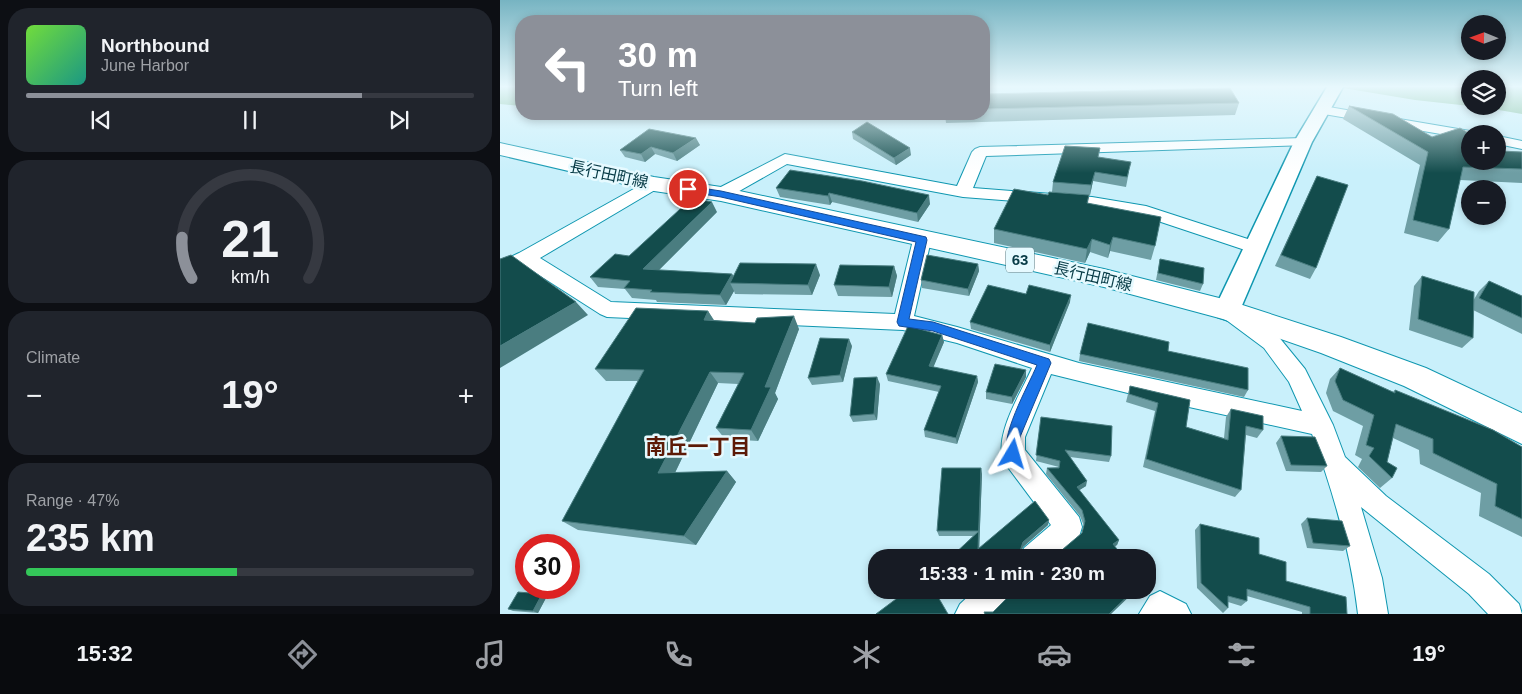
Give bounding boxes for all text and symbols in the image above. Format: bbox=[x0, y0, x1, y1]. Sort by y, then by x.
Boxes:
north arrow bbox=[1461, 15, 1506, 60]
map controls bbox=[1461, 15, 1506, 225]
text: Northbound bbox=[101, 35, 210, 56]
icon: left bbox=[535, 35, 600, 100]
text: 30 m bbox=[618, 35, 698, 74]
text: June Harbor bbox=[101, 57, 189, 74]
button: layers bbox=[1461, 70, 1506, 115]
text: Turn left bbox=[618, 76, 698, 101]
icon: previous bbox=[87, 106, 115, 134]
icon: pause bbox=[236, 106, 264, 134]
icon: next bbox=[385, 106, 413, 134]
button: + bbox=[1461, 125, 1506, 170]
street label: 長行田町線 bbox=[568, 158, 650, 191]
pin bbox=[667, 168, 709, 210]
icon: arrive bbox=[674, 175, 702, 203]
button: − bbox=[1461, 180, 1506, 225]
text: 21 bbox=[221, 210, 279, 268]
road number: 63 bbox=[1006, 248, 1034, 272]
street label: 長行田町線 bbox=[1052, 259, 1134, 294]
text: km/h bbox=[231, 267, 269, 287]
text: Climate bbox=[26, 349, 80, 366]
text: 19° bbox=[221, 374, 279, 416]
text: − bbox=[26, 380, 42, 411]
text: + bbox=[458, 380, 474, 411]
position arrow bbox=[986, 427, 1038, 479]
district label: 南丘一丁目 bbox=[646, 435, 751, 458]
text: Range · 47% bbox=[26, 492, 119, 509]
text: 235 km bbox=[26, 517, 155, 559]
speed limit sign: 30 bbox=[515, 534, 580, 599]
text: 15:33 · 1 min · 230 m bbox=[919, 563, 1105, 584]
icon: directions bbox=[285, 637, 320, 672]
icon: music bbox=[473, 637, 508, 672]
icon: phone bbox=[661, 637, 696, 672]
icon: climate bbox=[849, 637, 884, 672]
icon: car bbox=[1037, 637, 1072, 672]
icon: filters bbox=[1224, 637, 1259, 672]
text: 15:32 bbox=[76, 641, 133, 666]
text: 19° bbox=[1412, 641, 1446, 666]

